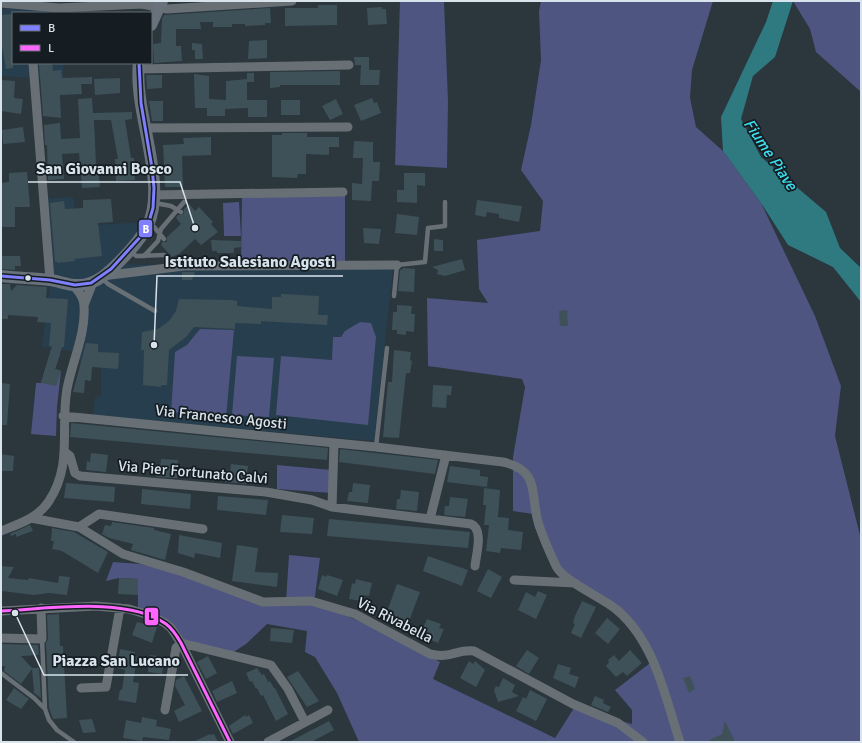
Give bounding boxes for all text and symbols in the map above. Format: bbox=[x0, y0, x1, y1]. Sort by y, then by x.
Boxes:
legend bbox=[12, 12, 152, 64]
text: B bbox=[48, 21, 55, 36]
text: L bbox=[48, 41, 54, 56]
water label: Fiume Piave bbox=[739, 115, 802, 195]
callout: San Giovanni Bosco bbox=[28, 154, 180, 182]
text: San Giovanni Bosco bbox=[36, 159, 172, 179]
line badge: B bbox=[138, 219, 153, 238]
text: B bbox=[143, 223, 150, 236]
callout: Istituto Salesiano Agosti bbox=[157, 248, 343, 276]
text: Istituto Salesiano Agosti bbox=[165, 252, 335, 272]
unlabelled marker bbox=[23, 273, 33, 283]
street label: Via Francesco Agosti bbox=[154, 401, 288, 433]
street label: Via Pier Fortunato Calvi bbox=[117, 456, 269, 488]
street label: Via Rivabella bbox=[354, 593, 436, 647]
line badge: L bbox=[144, 607, 159, 626]
text: L bbox=[148, 610, 154, 623]
callout: Piazza San Lucano bbox=[44, 647, 188, 675]
text: Piazza San Lucano bbox=[52, 651, 180, 671]

